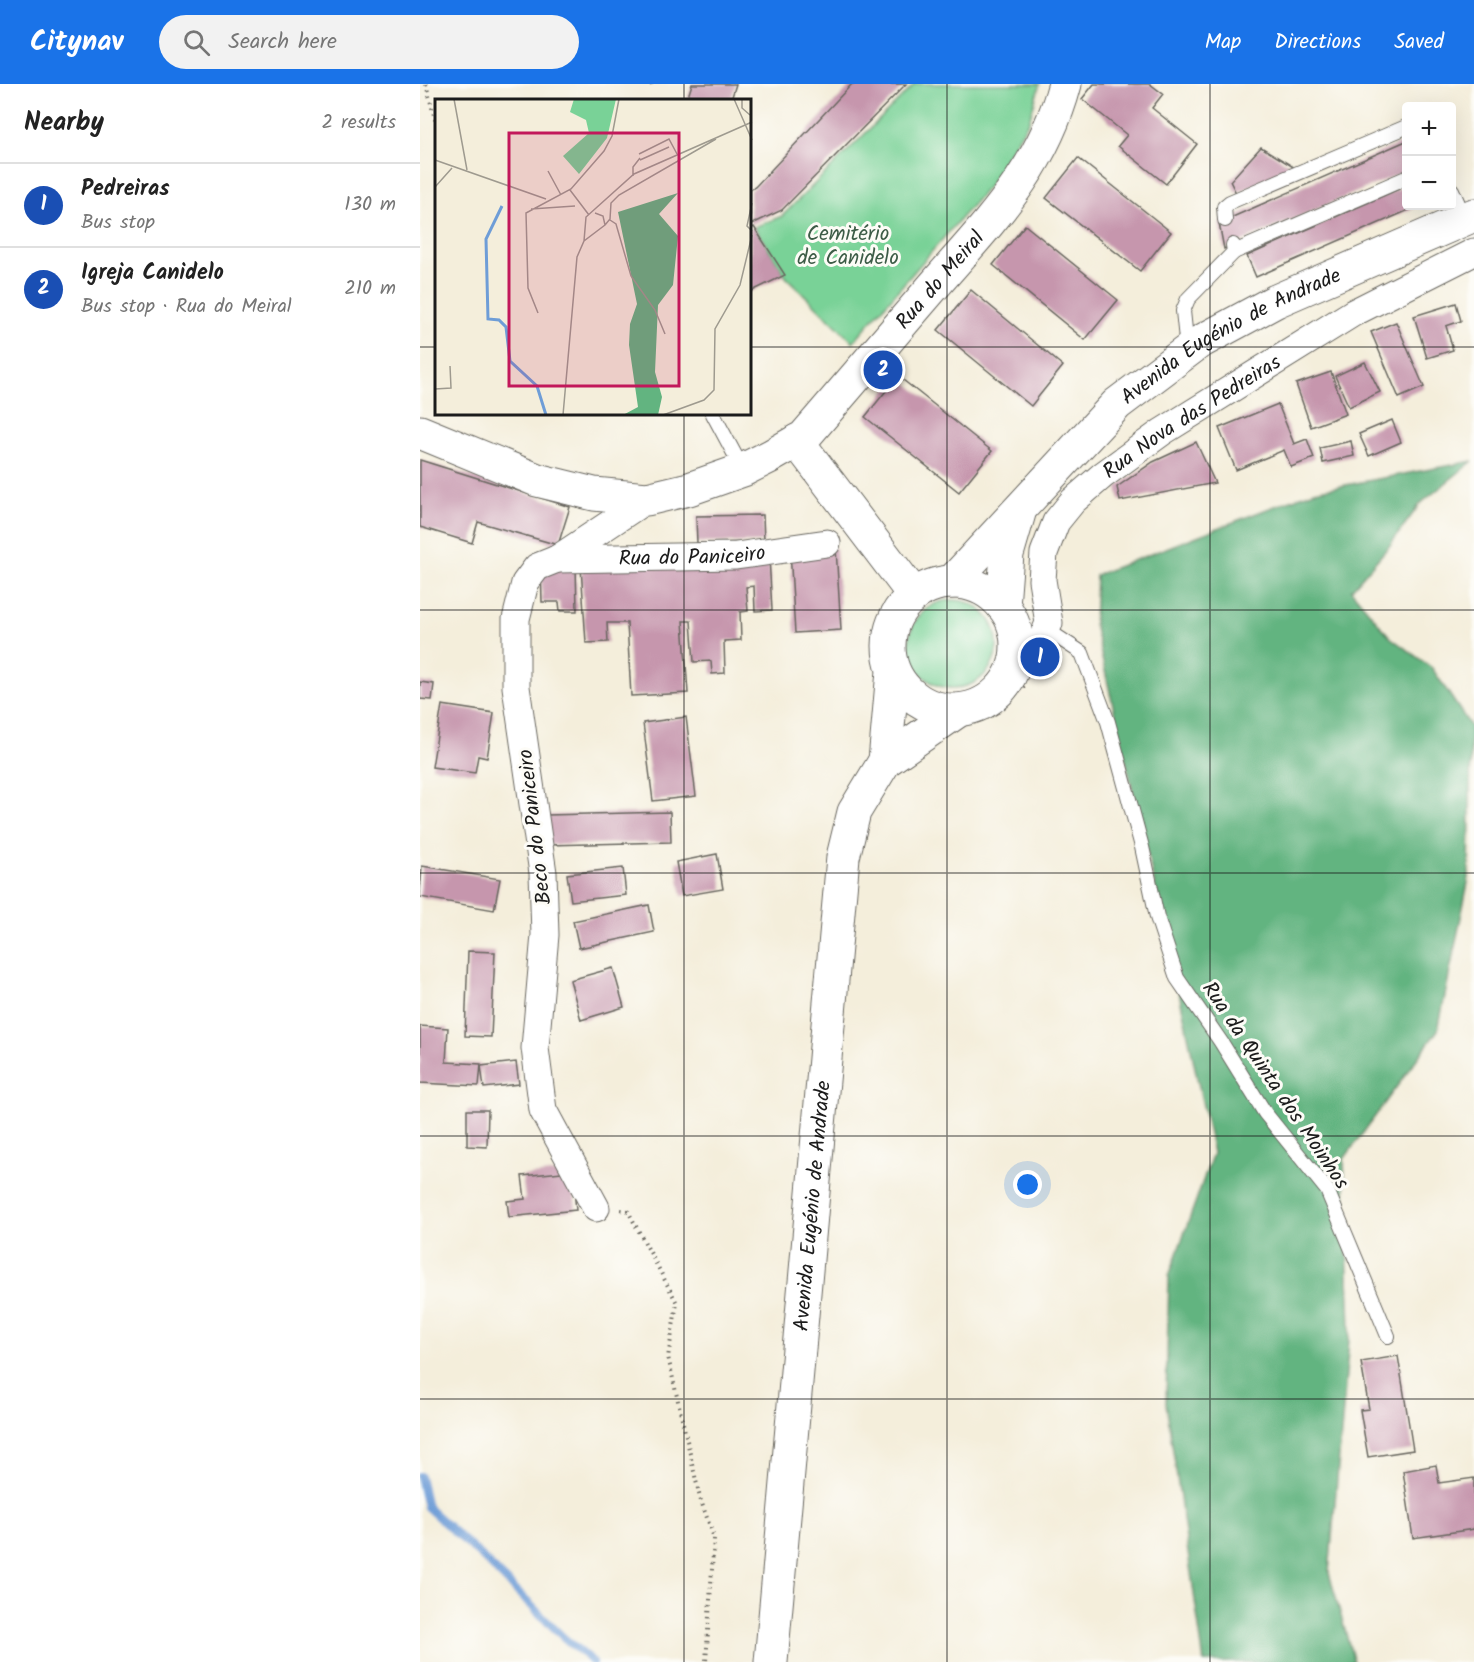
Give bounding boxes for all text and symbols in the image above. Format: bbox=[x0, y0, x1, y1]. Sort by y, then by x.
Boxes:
search box bbox=[159, 15, 579, 69]
text: Citynav bbox=[30, 20, 123, 65]
text: Search here bbox=[228, 25, 337, 60]
icon: search bbox=[180, 26, 213, 59]
text: Map bbox=[1205, 26, 1241, 59]
text: Directions bbox=[1274, 26, 1361, 59]
text: Saved bbox=[1394, 26, 1444, 59]
inset map bbox=[435, 99, 752, 416]
text: Nearby bbox=[24, 102, 104, 144]
map controls bbox=[1402, 102, 1456, 210]
button: + bbox=[1402, 102, 1456, 156]
text: 2 results bbox=[321, 107, 396, 139]
button: − bbox=[1402, 156, 1456, 210]
text: Pedreiras bbox=[81, 172, 170, 207]
text: 1 bbox=[40, 189, 47, 221]
text: 130 m bbox=[344, 189, 396, 221]
text: Bus stop bbox=[81, 207, 155, 239]
park label: Cemitério de Canidelo bbox=[797, 218, 899, 275]
street label: Rua do Meiral bbox=[888, 224, 993, 337]
text: Igreja Canidelo bbox=[81, 256, 224, 291]
street label: Avenida Eugénio de Andrade bbox=[1114, 260, 1347, 414]
text: 2 bbox=[38, 273, 49, 305]
text: 210 m bbox=[344, 273, 396, 305]
text: Bus stop · Rua do Meiral bbox=[81, 291, 292, 323]
street label: Rua Nova das Pedreiras bbox=[1096, 347, 1288, 488]
pin: 2 bbox=[864, 348, 902, 392]
street label: Rua do Paniceiro bbox=[618, 537, 768, 576]
pin: 1 bbox=[1020, 634, 1060, 680]
street label: Beco do Paniceiro bbox=[510, 747, 561, 906]
street label: Rua da Quinta dos Moinhos bbox=[1193, 975, 1357, 1197]
street label: Avenida Eugénio de Andrade bbox=[786, 1079, 841, 1333]
your location bbox=[1013, 1170, 1042, 1199]

